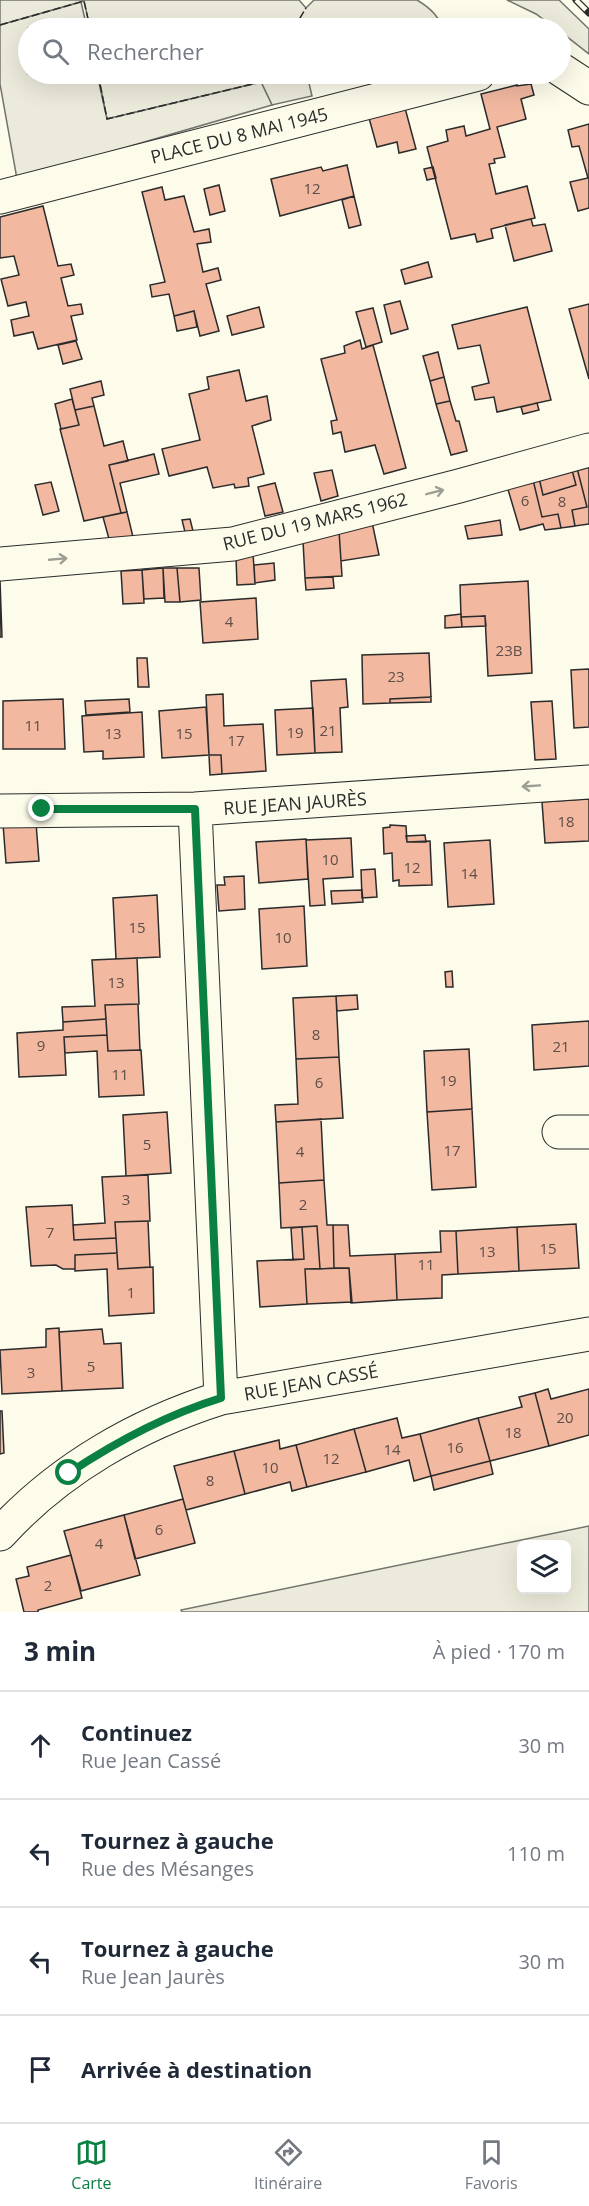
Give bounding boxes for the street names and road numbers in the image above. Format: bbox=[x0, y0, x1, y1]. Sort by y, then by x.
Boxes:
street label: PLACE DU 8 MAI 1945 bbox=[148, 101, 330, 169]
street label: RUE DU 19 MARS 1962 bbox=[220, 486, 410, 556]
street label: RUE JEAN JAURÈS bbox=[222, 786, 368, 820]
street label: RUE JEAN CASSÉ bbox=[242, 1358, 380, 1406]

